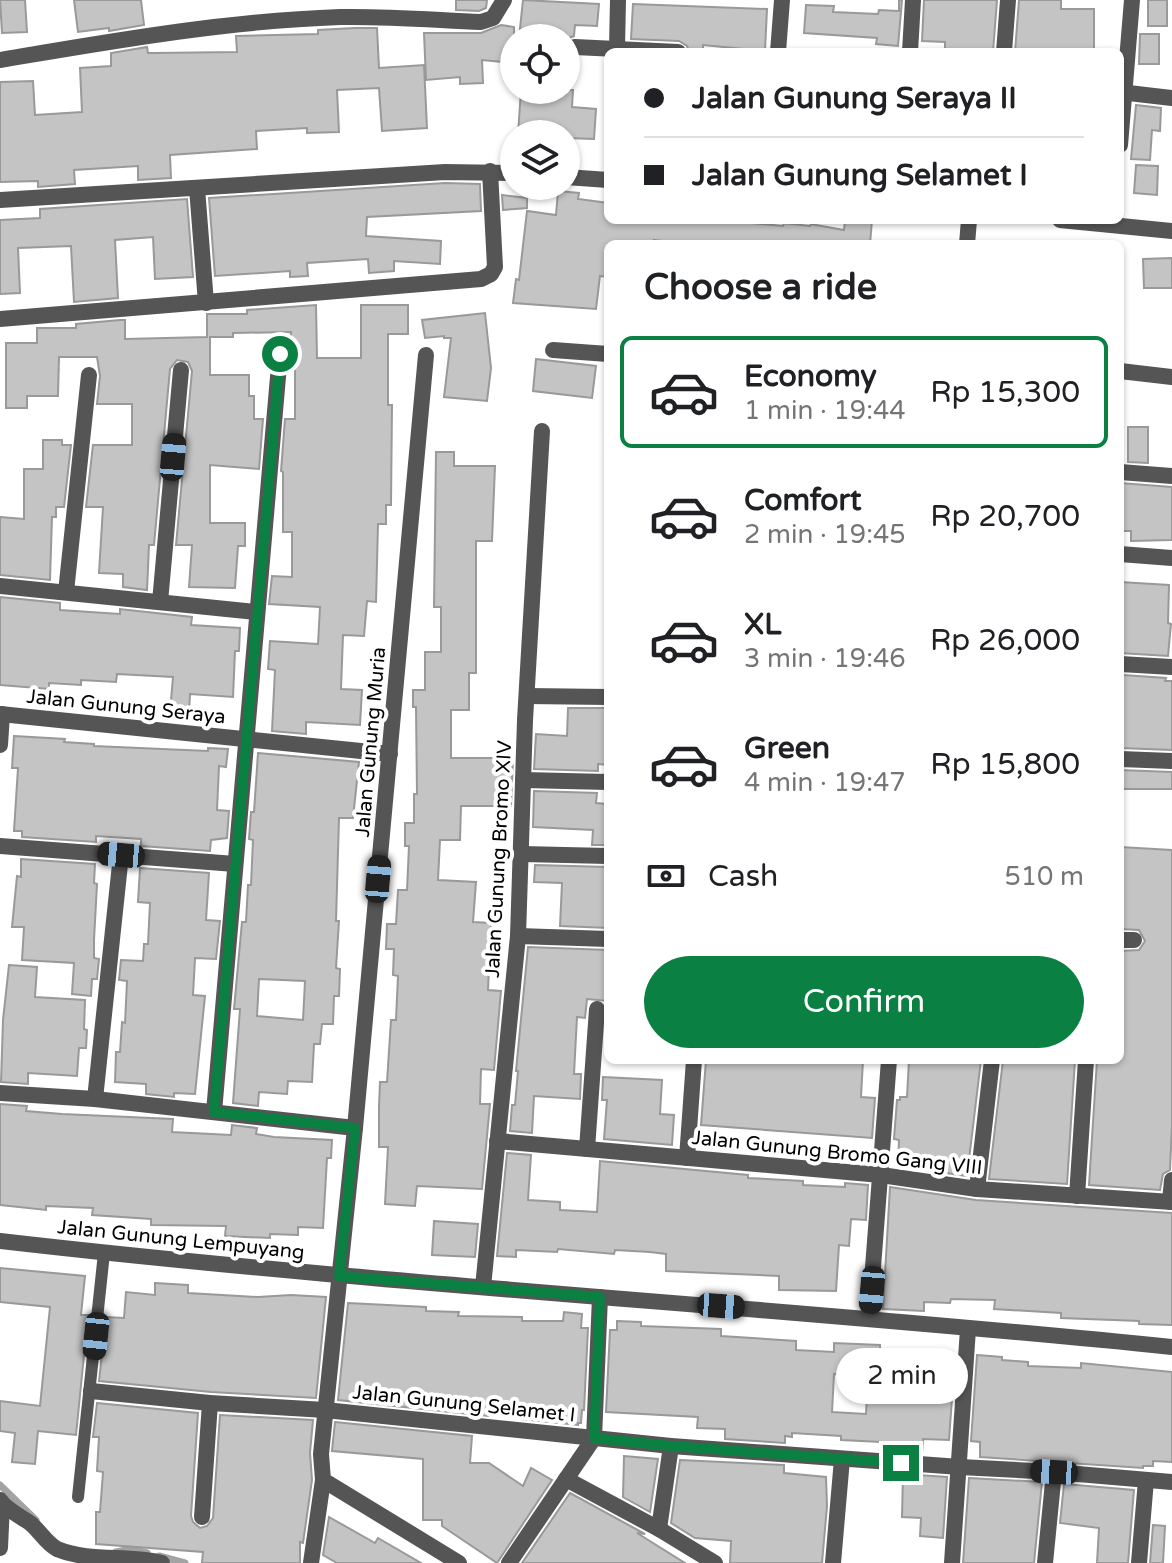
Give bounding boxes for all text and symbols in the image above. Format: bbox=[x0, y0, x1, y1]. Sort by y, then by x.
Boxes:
map controls bbox=[500, 24, 580, 200]
button: locate bbox=[500, 24, 580, 104]
text: Jalan Gunung Seraya II bbox=[692, 80, 1017, 117]
button: layers bbox=[500, 120, 580, 200]
text: Jalan Gunung Selamet I bbox=[692, 157, 1028, 194]
text: Choose a ride bbox=[644, 266, 877, 309]
route start bbox=[262, 336, 298, 372]
icon: car bbox=[648, 356, 720, 428]
text: Economy bbox=[744, 358, 877, 395]
text: Rp 15,300 bbox=[930, 374, 1080, 411]
text: 1 min · 19:44 bbox=[744, 395, 906, 426]
car bbox=[159, 432, 187, 482]
icon: car bbox=[648, 480, 720, 552]
text: Comfort bbox=[744, 482, 862, 519]
text: Rp 20,700 bbox=[930, 498, 1080, 535]
text: 2 min · 19:45 bbox=[744, 519, 906, 550]
icon: car bbox=[648, 604, 720, 676]
text: XL bbox=[744, 606, 781, 643]
text: Rp 26,000 bbox=[930, 622, 1080, 659]
text: 3 min · 19:46 bbox=[744, 643, 906, 674]
street label: Jalan Gunung Muria bbox=[351, 646, 391, 838]
street label: Jalan Gunung Seraya bbox=[25, 685, 227, 729]
icon: car bbox=[648, 728, 720, 800]
text: Green bbox=[744, 730, 830, 767]
street label: Jalan Gunung Bromo XIV bbox=[481, 740, 517, 978]
text: Rp 15,800 bbox=[930, 746, 1080, 783]
text: 4 min · 19:47 bbox=[744, 767, 906, 798]
car bbox=[96, 841, 146, 869]
car bbox=[364, 854, 392, 904]
icon: cash bbox=[644, 854, 688, 898]
text: Cash bbox=[708, 858, 778, 895]
text: 510 m bbox=[1004, 861, 1084, 892]
button: Confirm bbox=[644, 956, 1084, 1048]
street label: Jalan Gunung Bromo Gang VIII bbox=[690, 1126, 984, 1180]
street label: Jalan Gunung Lempuyang bbox=[56, 1215, 306, 1265]
car bbox=[858, 1265, 886, 1315]
car bbox=[696, 1292, 746, 1320]
car bbox=[82, 1311, 110, 1361]
callout: 2 min bbox=[835, 1347, 967, 1403]
text: 2 min bbox=[867, 1360, 937, 1391]
street label: Jalan Gunung Selamet I bbox=[351, 1380, 577, 1428]
route end bbox=[883, 1445, 919, 1481]
car bbox=[1029, 1459, 1079, 1485]

